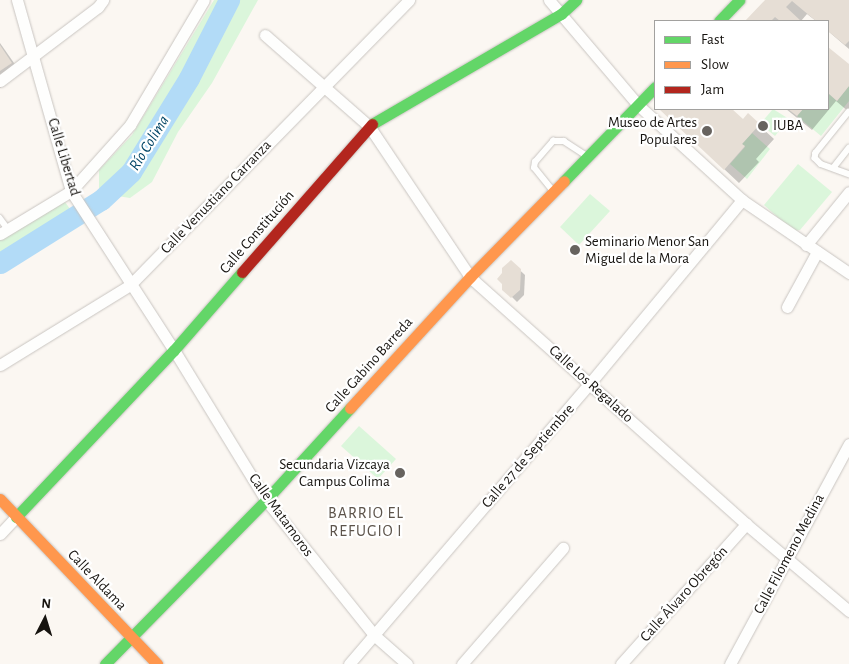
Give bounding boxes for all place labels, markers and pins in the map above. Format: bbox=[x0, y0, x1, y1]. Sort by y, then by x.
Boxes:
place label: Museo de Artes Populares bbox=[608, 113, 697, 148]
place label: IUBA bbox=[773, 117, 803, 135]
marker: IUBA bbox=[757, 120, 769, 132]
marker: Museo de Artes Populares bbox=[701, 125, 713, 137]
place label: Seminario Menor San Miguel de la Mora bbox=[585, 232, 709, 267]
marker: Seminario Menor San Miguel de la Mora bbox=[569, 244, 581, 256]
place label: Secundaria Vizcaya Campus Colima bbox=[279, 455, 390, 490]
marker: Secundaria Vizcaya Campus Colima bbox=[394, 467, 406, 479]

